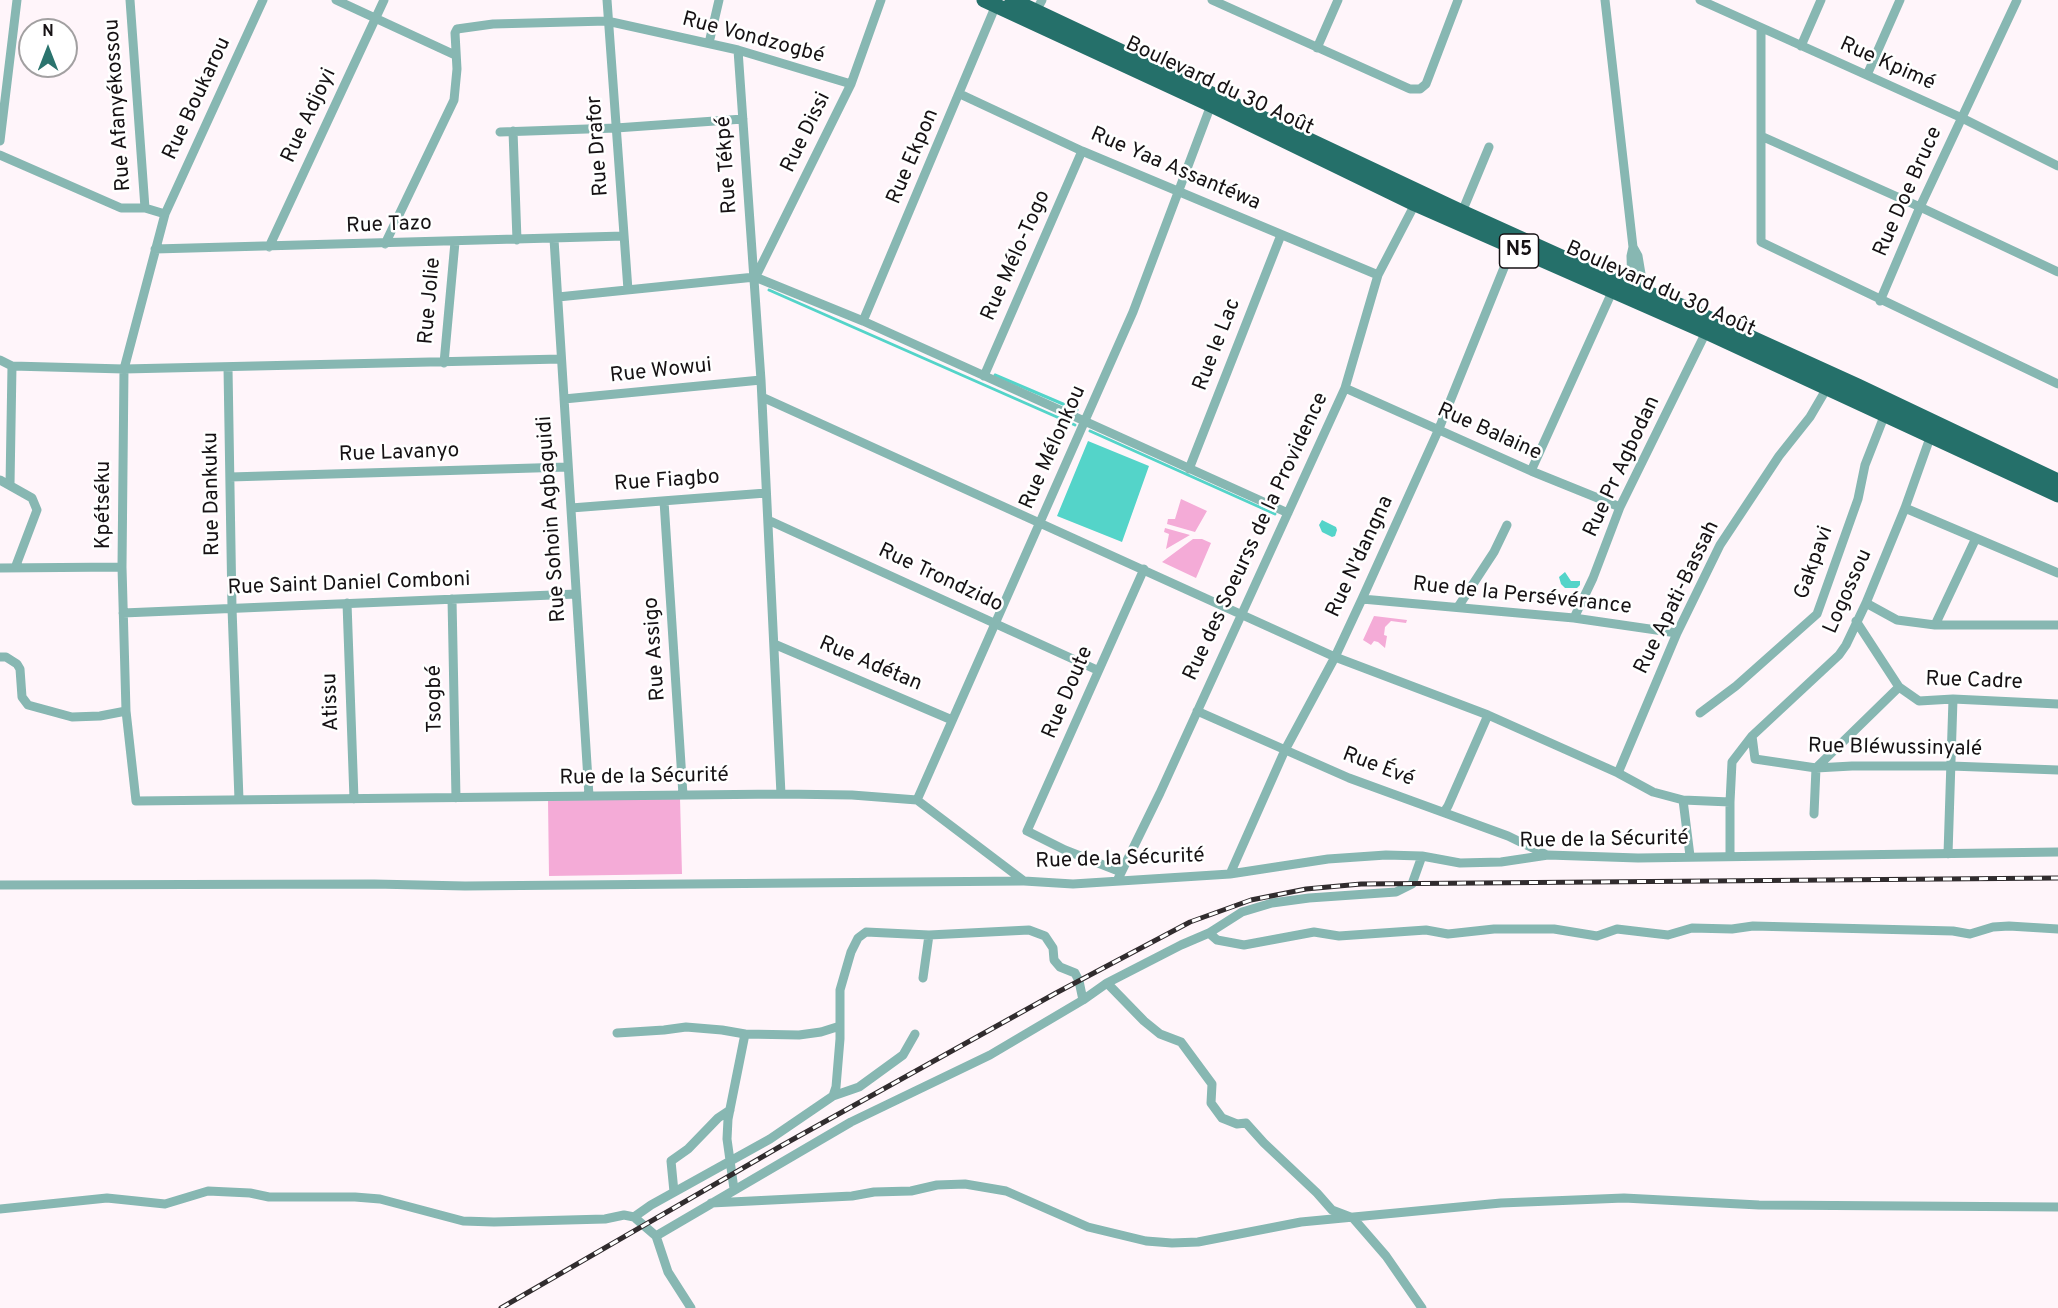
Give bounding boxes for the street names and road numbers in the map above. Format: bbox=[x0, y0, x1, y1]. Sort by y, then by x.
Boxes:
street label: Rue Vondzogbé bbox=[679, 8, 827, 70]
street label: Rue Afanyékossou bbox=[100, 18, 138, 192]
street label: Boulevard du 30 Août bbox=[1121, 32, 1317, 142]
street label: Rue Kpimé bbox=[1835, 33, 1939, 97]
street label: Rue Boukarou bbox=[159, 34, 237, 164]
street label: Rue Adjoyi bbox=[277, 65, 343, 167]
street label: Rue Dissi bbox=[777, 89, 837, 177]
street label: Rue Drafor bbox=[583, 95, 615, 197]
street label: Rue Ekpon bbox=[883, 106, 945, 208]
street label: Rue Tékpé bbox=[712, 115, 744, 215]
street label: Rue Yaa Assantéwa bbox=[1086, 123, 1264, 217]
street label: Rue Doe Bruce bbox=[1869, 123, 1949, 261]
street label: Rue Mélo-Togo bbox=[977, 187, 1057, 325]
street label: Rue Tazo bbox=[346, 212, 432, 240]
road number: N5 bbox=[1500, 234, 1538, 268]
street label: Boulevard du 30 Août bbox=[1561, 237, 1759, 343]
street label: Rue Jolie bbox=[415, 257, 447, 345]
street label: Rue le Lac bbox=[1189, 295, 1247, 395]
street label: Rue Wowui bbox=[609, 354, 713, 390]
street label: Rue Mélonkou bbox=[1015, 382, 1093, 514]
street label: Rue des Soeurss de la Providence bbox=[1179, 389, 1335, 685]
street label: Rue Pr Agbodan bbox=[1579, 392, 1667, 542]
street label: Rue Balaine bbox=[1433, 399, 1545, 467]
street label: Rue Sohoin Agbaguidi bbox=[533, 415, 573, 623]
street label: Rue Dankuku bbox=[199, 432, 227, 556]
street label: Rue Lavanyo bbox=[338, 439, 460, 469]
street label: Kpétséku bbox=[92, 461, 118, 549]
street label: Rue Fiagbo bbox=[613, 466, 721, 498]
street label: Rue N'dangna bbox=[1322, 492, 1400, 622]
street label: Rue Apati-Bassah bbox=[1630, 517, 1726, 679]
street label: Gakpavi bbox=[1790, 523, 1840, 603]
street label: Rue Trondzido bbox=[874, 539, 1006, 619]
street label: Logossou bbox=[1819, 546, 1879, 638]
street label: Rue Saint Daniel Comboni bbox=[227, 568, 471, 602]
street label: Rue de la Persévérance bbox=[1411, 573, 1633, 621]
street label: Rue Assigo bbox=[640, 596, 672, 702]
street label: Rue Adétan bbox=[815, 632, 925, 698]
street label: Rue Doute bbox=[1038, 643, 1100, 743]
street label: Tsogbé bbox=[423, 665, 449, 733]
street label: Rue Cadre bbox=[1925, 668, 2023, 696]
street label: Atissu bbox=[318, 673, 346, 731]
street label: Rue Bléwussinyalé bbox=[1808, 735, 1982, 763]
street label: Rue Évé bbox=[1338, 743, 1418, 793]
street label: Rue de la Sécurité bbox=[559, 764, 729, 792]
street label: Rue de la Sécurité bbox=[1519, 827, 1689, 855]
street label: Rue de la Sécurité bbox=[1035, 844, 1205, 876]

